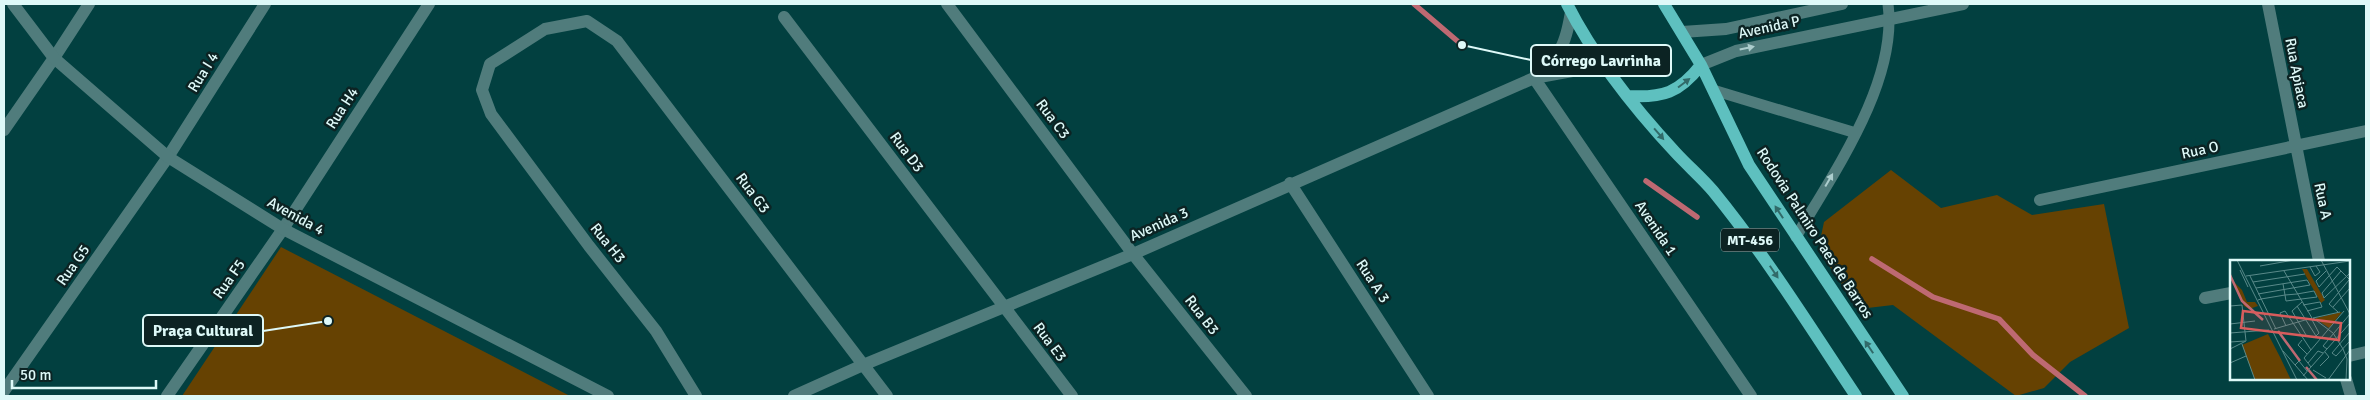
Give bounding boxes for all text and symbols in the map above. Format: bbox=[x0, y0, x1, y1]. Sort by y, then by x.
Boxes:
street label: Avenida P bbox=[1736, 12, 1802, 42]
street label: Rua Apiaca bbox=[2281, 36, 2313, 110]
one-way arrow bbox=[1739, 44, 1755, 52]
callout: Córrego Lavrinha bbox=[1531, 45, 1671, 76]
street label: Rua I 4 bbox=[184, 49, 222, 95]
text: Córrego Lavrinha bbox=[1541, 51, 1661, 71]
one-way arrow bbox=[1677, 78, 1691, 88]
street label: Rua H4 bbox=[322, 84, 362, 132]
street label: Rua C3 bbox=[1032, 96, 1074, 142]
one-way arrow bbox=[1653, 127, 1665, 139]
street label: Rua D3 bbox=[886, 128, 928, 176]
street label: Rua O bbox=[2180, 137, 2220, 163]
street label: Rodovia Palmiro Paes de Barros bbox=[1753, 144, 1877, 322]
street label: Rua G3 bbox=[732, 169, 774, 217]
one-way arrow bbox=[1825, 174, 1834, 187]
street label: Rua A bbox=[2310, 181, 2336, 221]
street label: Avenida 4 bbox=[264, 193, 328, 239]
street label: Avenida 1 bbox=[1631, 197, 1681, 259]
street label: Avenida 3 bbox=[1127, 203, 1191, 245]
one-way arrow bbox=[1774, 205, 1784, 218]
street label: Rua H3 bbox=[587, 219, 629, 267]
road number: MT-456 bbox=[1721, 228, 1779, 252]
street label: Rua G5 bbox=[53, 241, 93, 289]
street label: Rua F5 bbox=[209, 256, 249, 302]
street label: Rua A 3 bbox=[1352, 256, 1394, 306]
inset map bbox=[2230, 260, 2350, 380]
one-way arrow bbox=[1769, 265, 1779, 278]
street label: Rua B3 bbox=[1181, 292, 1223, 338]
callout: Praça Cultural bbox=[143, 315, 263, 346]
street label: Rua E3 bbox=[1029, 319, 1071, 365]
text: Praça Cultural bbox=[153, 321, 253, 341]
one-way arrow bbox=[1864, 340, 1874, 354]
scale bar bbox=[12, 358, 156, 390]
text: 50 m bbox=[20, 366, 51, 384]

